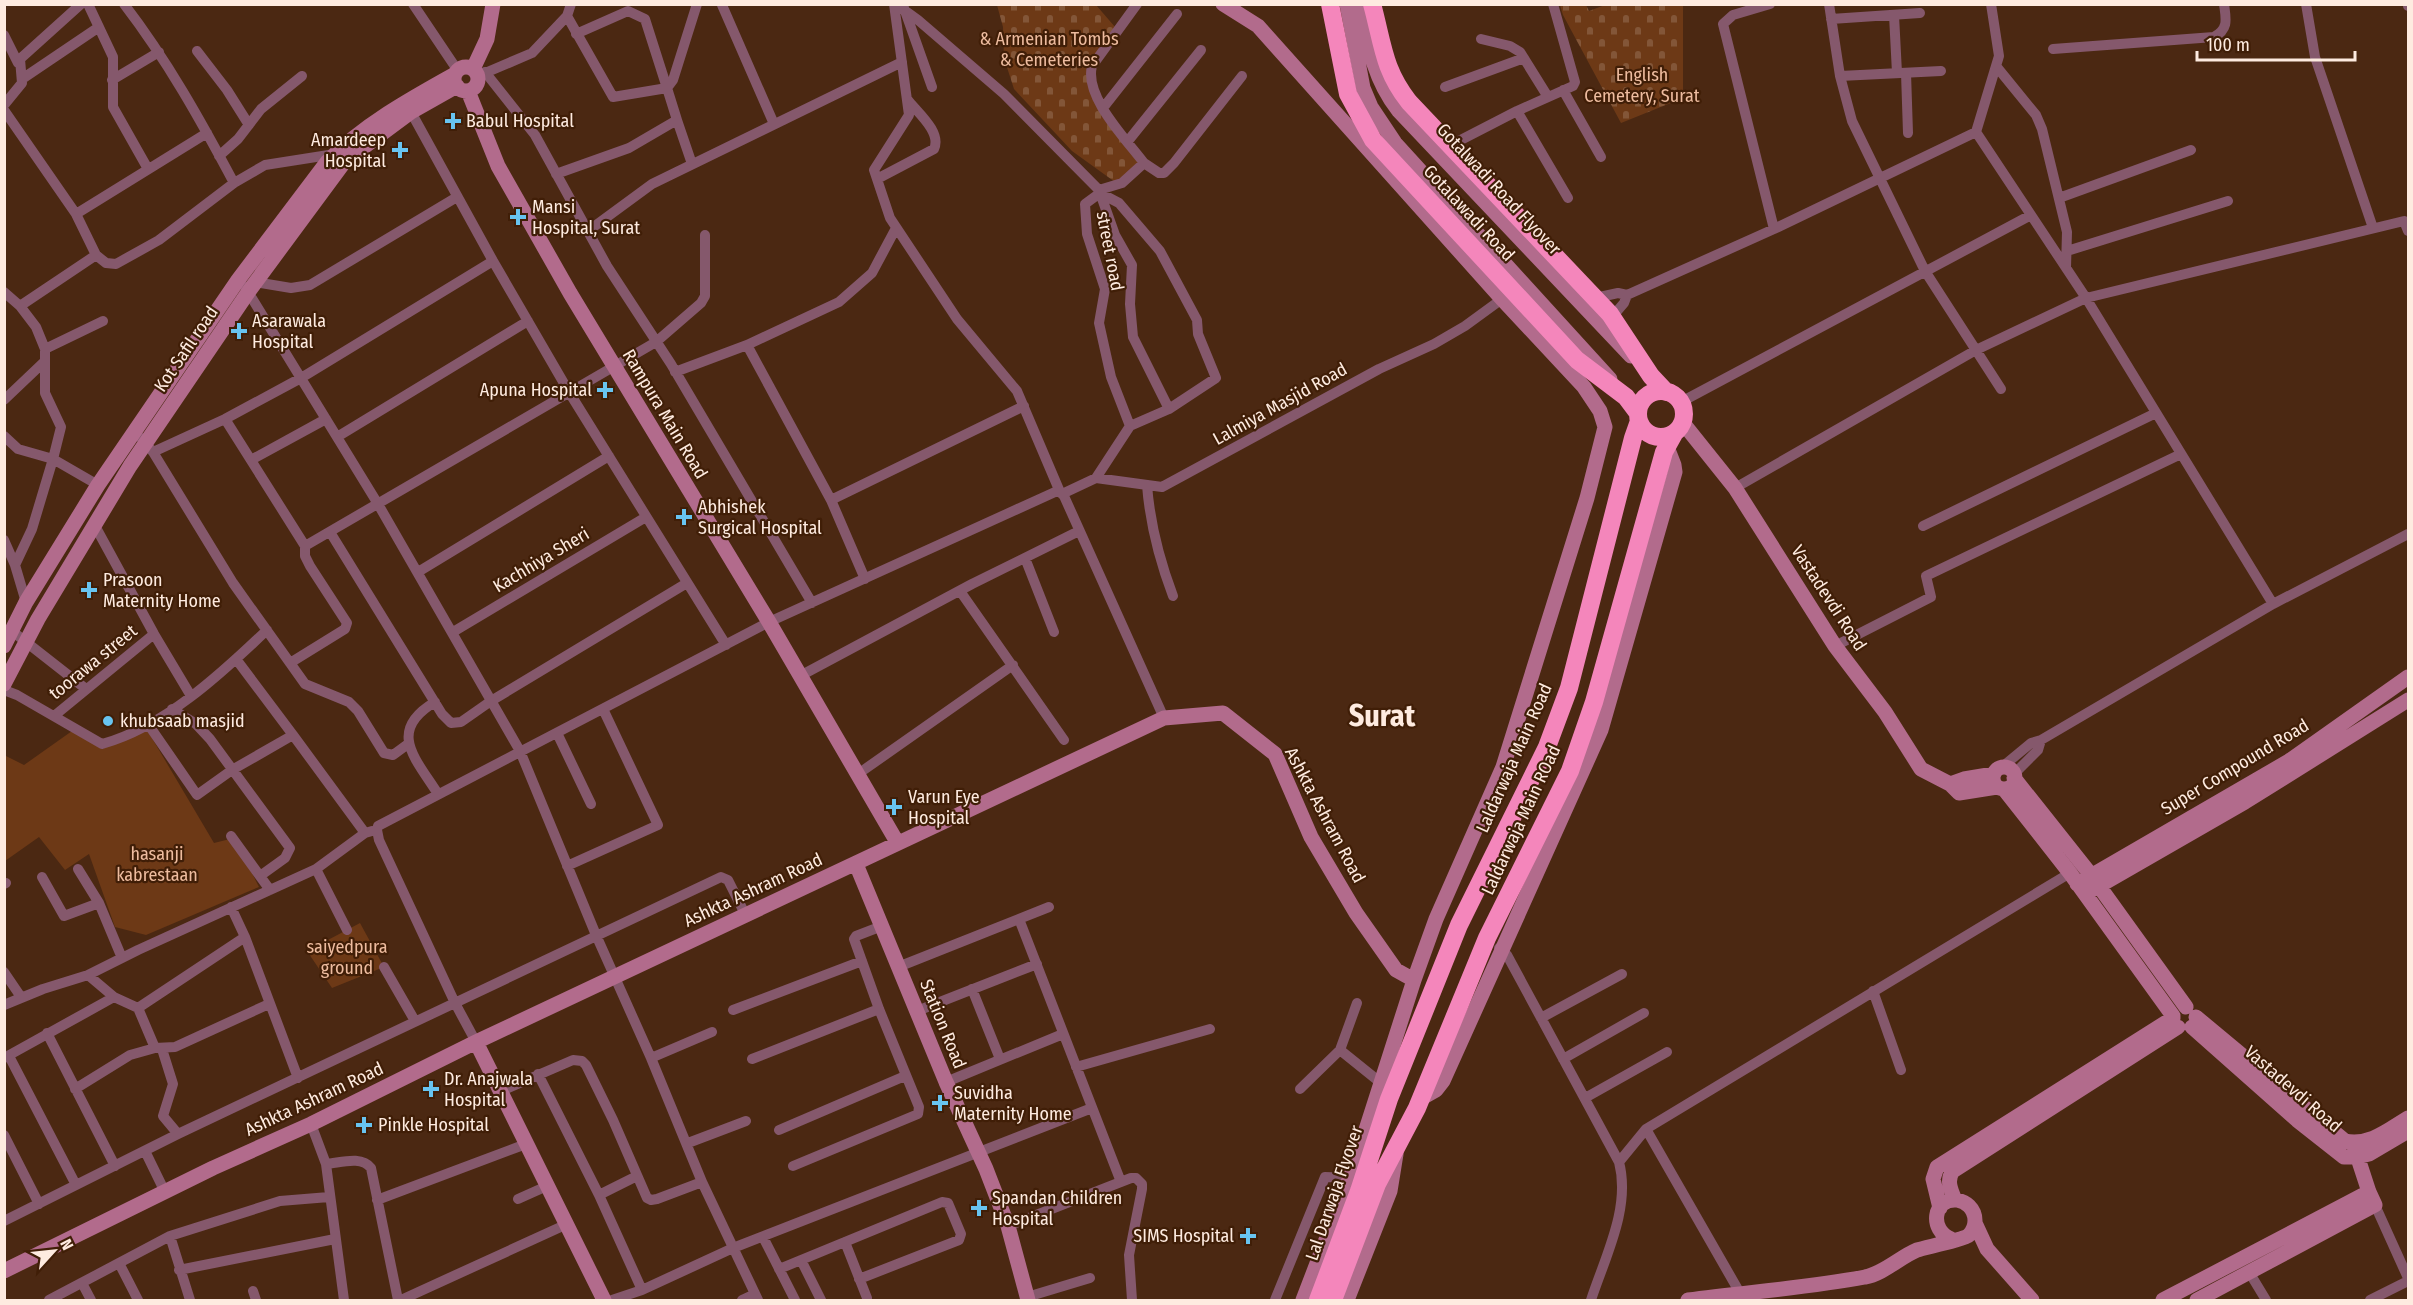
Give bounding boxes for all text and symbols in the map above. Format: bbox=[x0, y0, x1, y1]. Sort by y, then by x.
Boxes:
scale bar bbox=[2197, 24, 2354, 62]
park label: & Armenian Tombs & Cemeteries bbox=[979, 28, 1119, 71]
text: 100 m bbox=[2206, 34, 2250, 56]
park label: English Cemetery, Surat bbox=[1584, 64, 1700, 107]
place label: Babul Hospital bbox=[466, 110, 574, 132]
marker: Babul Hospital bbox=[444, 112, 462, 130]
street label: Gotalwadi Road Flyover bbox=[1432, 119, 1566, 260]
place label: Amardeep Hospital bbox=[311, 129, 386, 172]
marker: Amardeep Hospital bbox=[391, 141, 409, 159]
street label: Gotalawadi Road bbox=[1419, 160, 1519, 266]
place label: Mansi Hospital, Surat bbox=[532, 196, 640, 239]
marker: Mansi Hospital, Surat bbox=[509, 208, 527, 226]
street label: street road bbox=[1091, 209, 1129, 293]
street label: Kot Safil road bbox=[149, 302, 223, 396]
place label: Asarawala Hospital bbox=[252, 310, 326, 353]
marker: Asarawala Hospital bbox=[230, 322, 248, 340]
street label: Rampura Main Road bbox=[618, 345, 712, 483]
street label: Lalmiya Masjid Road bbox=[1209, 358, 1351, 450]
place label: Apuna Hospital bbox=[480, 379, 592, 401]
marker: Apuna Hospital bbox=[596, 381, 614, 399]
place label: Abhishek Surgical Hospital bbox=[698, 496, 822, 539]
marker: Abhishek Surgical Hospital bbox=[675, 508, 693, 526]
street label: Kachhiya Sheri bbox=[489, 523, 593, 597]
street label: Vastadevdi Road bbox=[1787, 541, 1871, 655]
place label: Prasoon Maternity Home bbox=[103, 569, 221, 612]
marker: Prasoon Maternity Home bbox=[80, 581, 98, 599]
street label: toorawa street bbox=[45, 620, 141, 704]
street label: Laldarwaja Main Road bbox=[1471, 680, 1557, 836]
district label: Surat bbox=[1349, 698, 1416, 734]
place label: khubsaab masjid bbox=[120, 710, 245, 732]
marker: khubsaab masjid bbox=[101, 714, 115, 728]
street label: Super Compound Road bbox=[2157, 714, 2313, 820]
street label: Laldarwaja Main ROad bbox=[1477, 742, 1565, 898]
street label: Ashkta Ashram Road bbox=[1280, 743, 1370, 887]
place label: Varun Eye Hospital bbox=[908, 786, 980, 829]
marker: Varun Eye Hospital bbox=[885, 798, 903, 816]
park label: hasanji kabrestaan bbox=[116, 843, 198, 886]
street label: Ashkta Ashram Road bbox=[680, 848, 826, 932]
park label: saiyedpura ground bbox=[307, 936, 388, 979]
street label: Station Road bbox=[915, 976, 971, 1072]
street label: Vastadevdi Road bbox=[2240, 1041, 2346, 1137]
street label: Ashkta Ashram Road bbox=[241, 1057, 387, 1141]
place label: Dr. Anajwala Hospital bbox=[444, 1068, 533, 1111]
marker: Dr. Anajwala Hospital bbox=[422, 1080, 440, 1098]
place label: Suvidha Maternity Home bbox=[954, 1082, 1072, 1125]
marker: Suvidha Maternity Home bbox=[931, 1094, 949, 1112]
place label: Pinkle Hospital bbox=[378, 1114, 489, 1136]
marker: Pinkle Hospital bbox=[355, 1116, 373, 1134]
street label: Lal Darwaja Flyover bbox=[1301, 1122, 1368, 1263]
place label: Spandan Children Hospital bbox=[992, 1187, 1122, 1230]
marker: Spandan Children Hospital bbox=[970, 1199, 988, 1217]
north arrow bbox=[24, 1221, 84, 1281]
place label: SIMS Hospital bbox=[1133, 1225, 1234, 1247]
marker: SIMS Hospital bbox=[1239, 1227, 1257, 1245]
text: N bbox=[56, 1236, 78, 1253]

